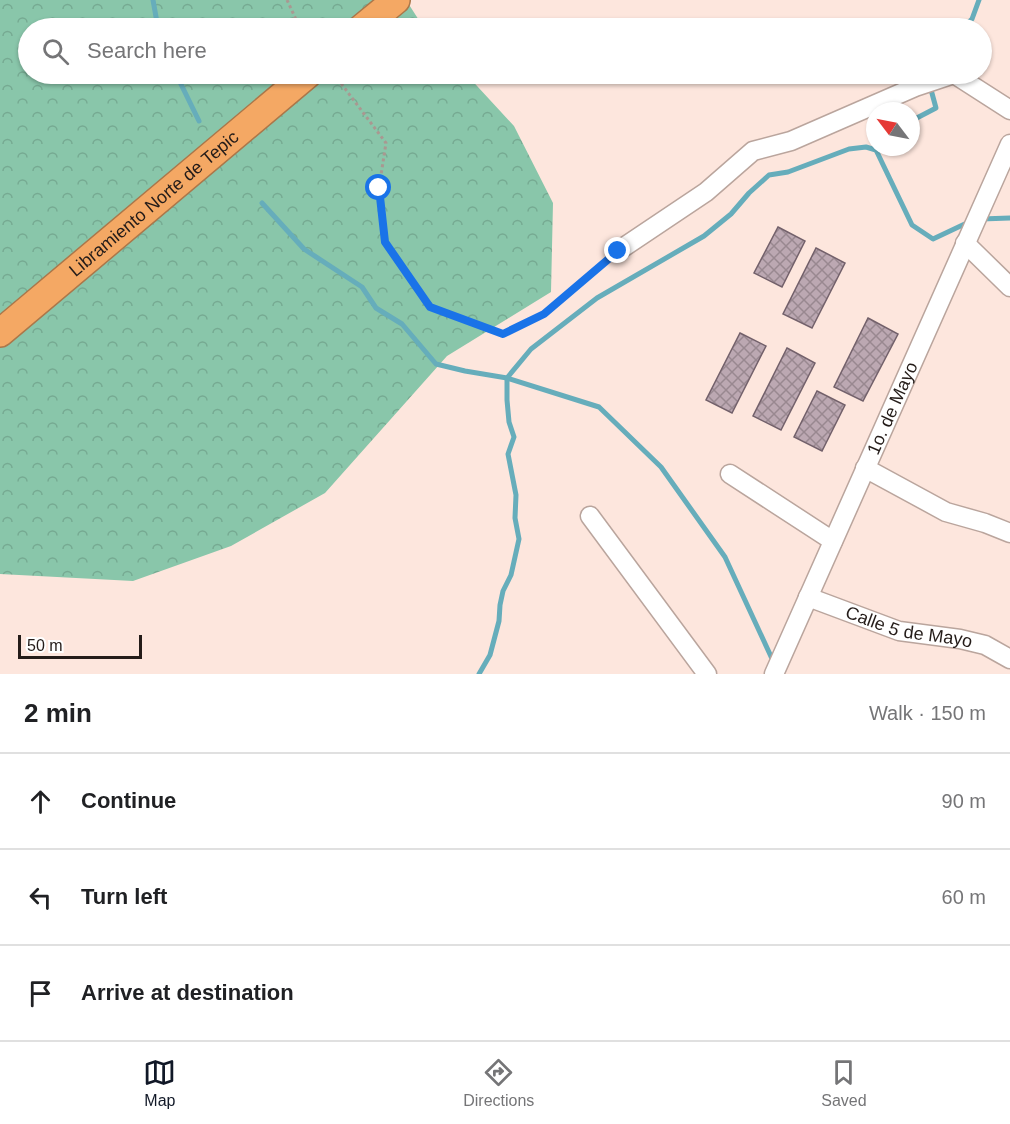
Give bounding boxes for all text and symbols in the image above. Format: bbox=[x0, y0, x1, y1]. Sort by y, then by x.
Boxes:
search box bbox=[18, 18, 992, 84]
icon: search bbox=[39, 35, 72, 68]
text: Search here bbox=[87, 38, 207, 63]
north arrow bbox=[866, 102, 920, 156]
street label: Libramiento Norte de Tepic bbox=[65, 127, 243, 280]
route start bbox=[365, 174, 391, 200]
route end bbox=[604, 237, 630, 263]
street label: 1o. de Mayo bbox=[863, 359, 922, 458]
street label: Calle 5 de Mayo bbox=[843, 602, 974, 652]
scale bar bbox=[18, 632, 142, 660]
text: 50 m bbox=[27, 637, 63, 654]
text: 2 min bbox=[24, 698, 92, 728]
text: Walk · 150 m bbox=[869, 702, 986, 724]
icon: ahead bbox=[24, 785, 57, 818]
text: Continue bbox=[81, 788, 176, 813]
text: 90 m bbox=[942, 790, 986, 812]
icon: left bbox=[24, 881, 57, 914]
text: Turn left bbox=[81, 884, 167, 909]
text: 60 m bbox=[942, 886, 986, 908]
icon: arrive bbox=[24, 977, 57, 1010]
text: Arrive at destination bbox=[81, 980, 294, 1005]
tab: Map bbox=[143, 1056, 176, 1110]
tab: Directions bbox=[463, 1056, 534, 1110]
tab: Saved bbox=[821, 1056, 867, 1110]

